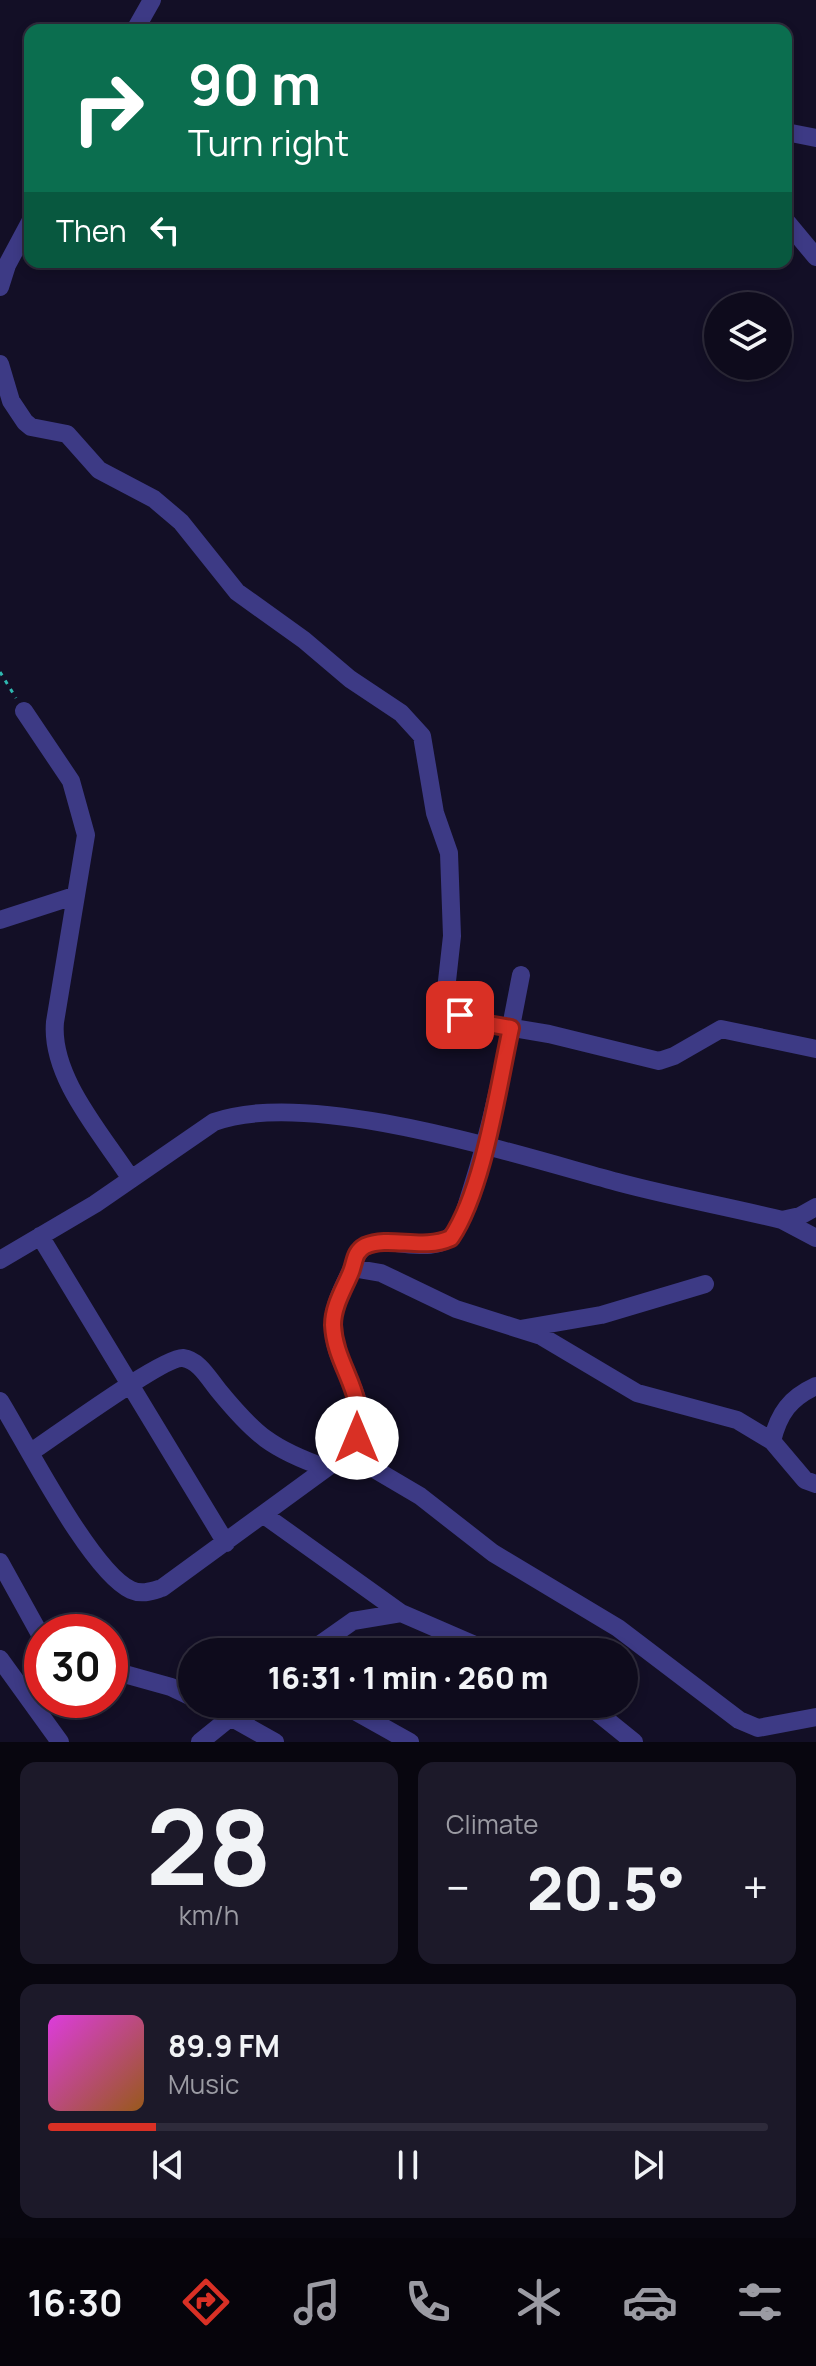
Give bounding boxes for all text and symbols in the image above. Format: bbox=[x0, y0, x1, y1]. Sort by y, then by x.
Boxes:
text: 90 m bbox=[188, 45, 321, 122]
icon: right bbox=[56, 56, 160, 160]
text: Turn right bbox=[188, 118, 349, 167]
icon: left bbox=[143, 208, 187, 252]
text: Then bbox=[56, 210, 127, 251]
map controls bbox=[704, 292, 792, 380]
button: layers bbox=[704, 292, 792, 380]
pin bbox=[426, 981, 494, 1049]
icon: arrive bbox=[438, 993, 482, 1037]
position arrow bbox=[315, 1396, 399, 1480]
speed limit sign: 30 bbox=[24, 1614, 128, 1718]
text: 16:31 · 1 min · 260 m bbox=[268, 1657, 548, 1698]
text: 28 bbox=[146, 1774, 272, 1916]
text: Climate bbox=[446, 1806, 538, 1842]
text: 20.5° bbox=[527, 1846, 685, 1928]
text: − bbox=[446, 1857, 470, 1917]
text: + bbox=[743, 1857, 768, 1917]
text: km/h bbox=[179, 1897, 239, 1933]
text: 89.9 FM bbox=[168, 2025, 280, 2066]
text: Music bbox=[168, 2066, 239, 2102]
icon: previous bbox=[146, 2143, 190, 2187]
icon: pause bbox=[386, 2143, 430, 2187]
icon: next bbox=[626, 2143, 670, 2187]
icon: directions bbox=[178, 2274, 234, 2330]
icon: music bbox=[289, 2274, 345, 2330]
icon: phone bbox=[400, 2274, 456, 2330]
icon: climate bbox=[511, 2274, 567, 2330]
icon: car bbox=[622, 2274, 678, 2330]
icon: filters bbox=[732, 2274, 788, 2330]
text: 16:30 bbox=[27, 2278, 123, 2327]

